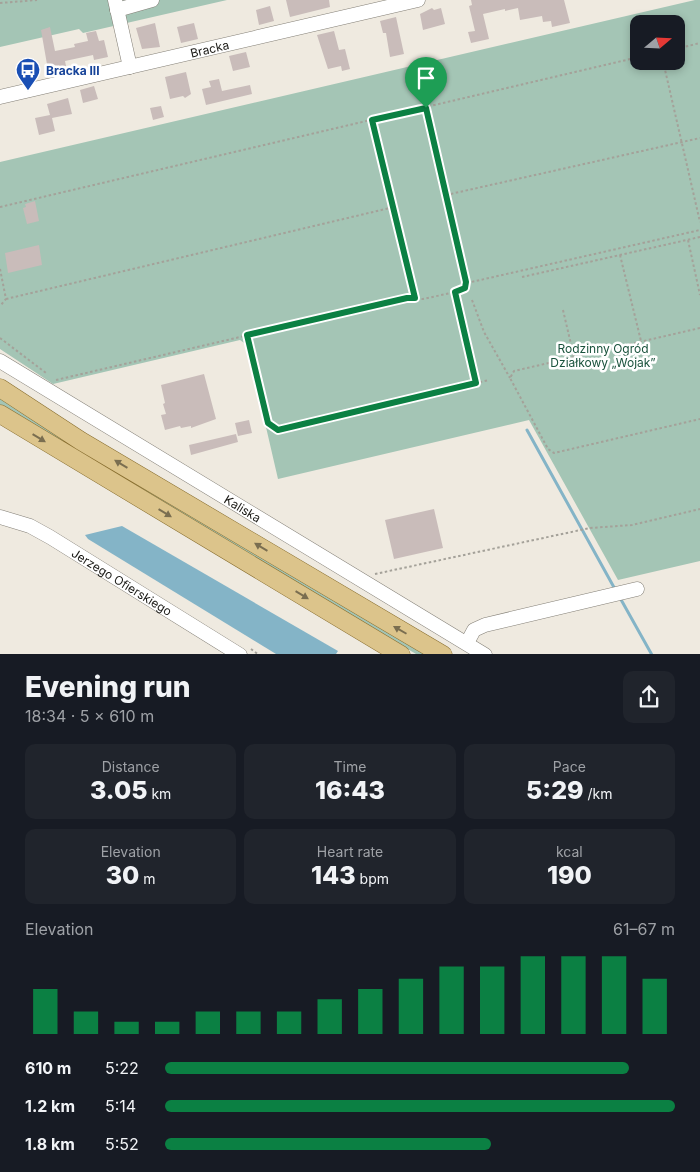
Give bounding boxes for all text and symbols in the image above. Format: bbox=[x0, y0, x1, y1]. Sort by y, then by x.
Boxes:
north arrow bbox=[630, 15, 685, 70]
map controls bbox=[630, 15, 685, 70]
street label: Bracka bbox=[189, 37, 230, 60]
bus stop icon: Bracka III bbox=[15, 57, 41, 91]
pin bbox=[405, 57, 447, 108]
place label: Bracka III bbox=[46, 63, 100, 78]
icon: arrive bbox=[412, 64, 440, 92]
park label: Rodzinny Ogród Działkowy „Wojak” bbox=[550, 341, 656, 370]
one-way arrow bbox=[32, 433, 45, 443]
one-way arrow bbox=[115, 460, 128, 469]
street label: Kaliska bbox=[222, 491, 264, 525]
one-way arrow bbox=[158, 509, 171, 518]
one-way arrow bbox=[254, 543, 267, 552]
street label: Jerzego Ofierskiego bbox=[69, 545, 175, 619]
one-way arrow bbox=[295, 591, 308, 600]
one-way arrow bbox=[394, 626, 407, 635]
text: Evening run bbox=[25, 670, 191, 704]
button: share bbox=[623, 671, 675, 723]
text: 18:34 · 5 × 610 m bbox=[25, 706, 154, 726]
text: Distance bbox=[102, 758, 160, 775]
text: Time bbox=[334, 758, 366, 775]
text: Pace bbox=[553, 758, 586, 775]
text: 3.05 bbox=[90, 775, 148, 805]
text: 16:43 bbox=[315, 775, 385, 805]
text: 5:29 bbox=[526, 775, 584, 805]
text: km bbox=[148, 785, 171, 802]
text: /km bbox=[584, 785, 613, 802]
text: Elevation bbox=[101, 843, 161, 860]
text: Heart rate bbox=[317, 843, 383, 860]
text: kcal bbox=[556, 843, 583, 860]
text: 30 bbox=[106, 860, 139, 890]
text: 143 bbox=[311, 860, 356, 890]
text: 190 bbox=[547, 860, 592, 890]
text: m bbox=[139, 870, 156, 887]
text: bpm bbox=[356, 870, 389, 887]
text: Elevation bbox=[25, 919, 94, 939]
text: 61–67 m bbox=[613, 919, 675, 939]
text: 610 m bbox=[25, 1058, 71, 1078]
text: 5:22 bbox=[105, 1058, 139, 1078]
text: 1.2 km bbox=[25, 1096, 75, 1116]
text: 5:14 bbox=[105, 1096, 136, 1116]
text: 1.8 km bbox=[25, 1134, 75, 1154]
text: 5:52 bbox=[105, 1134, 139, 1154]

